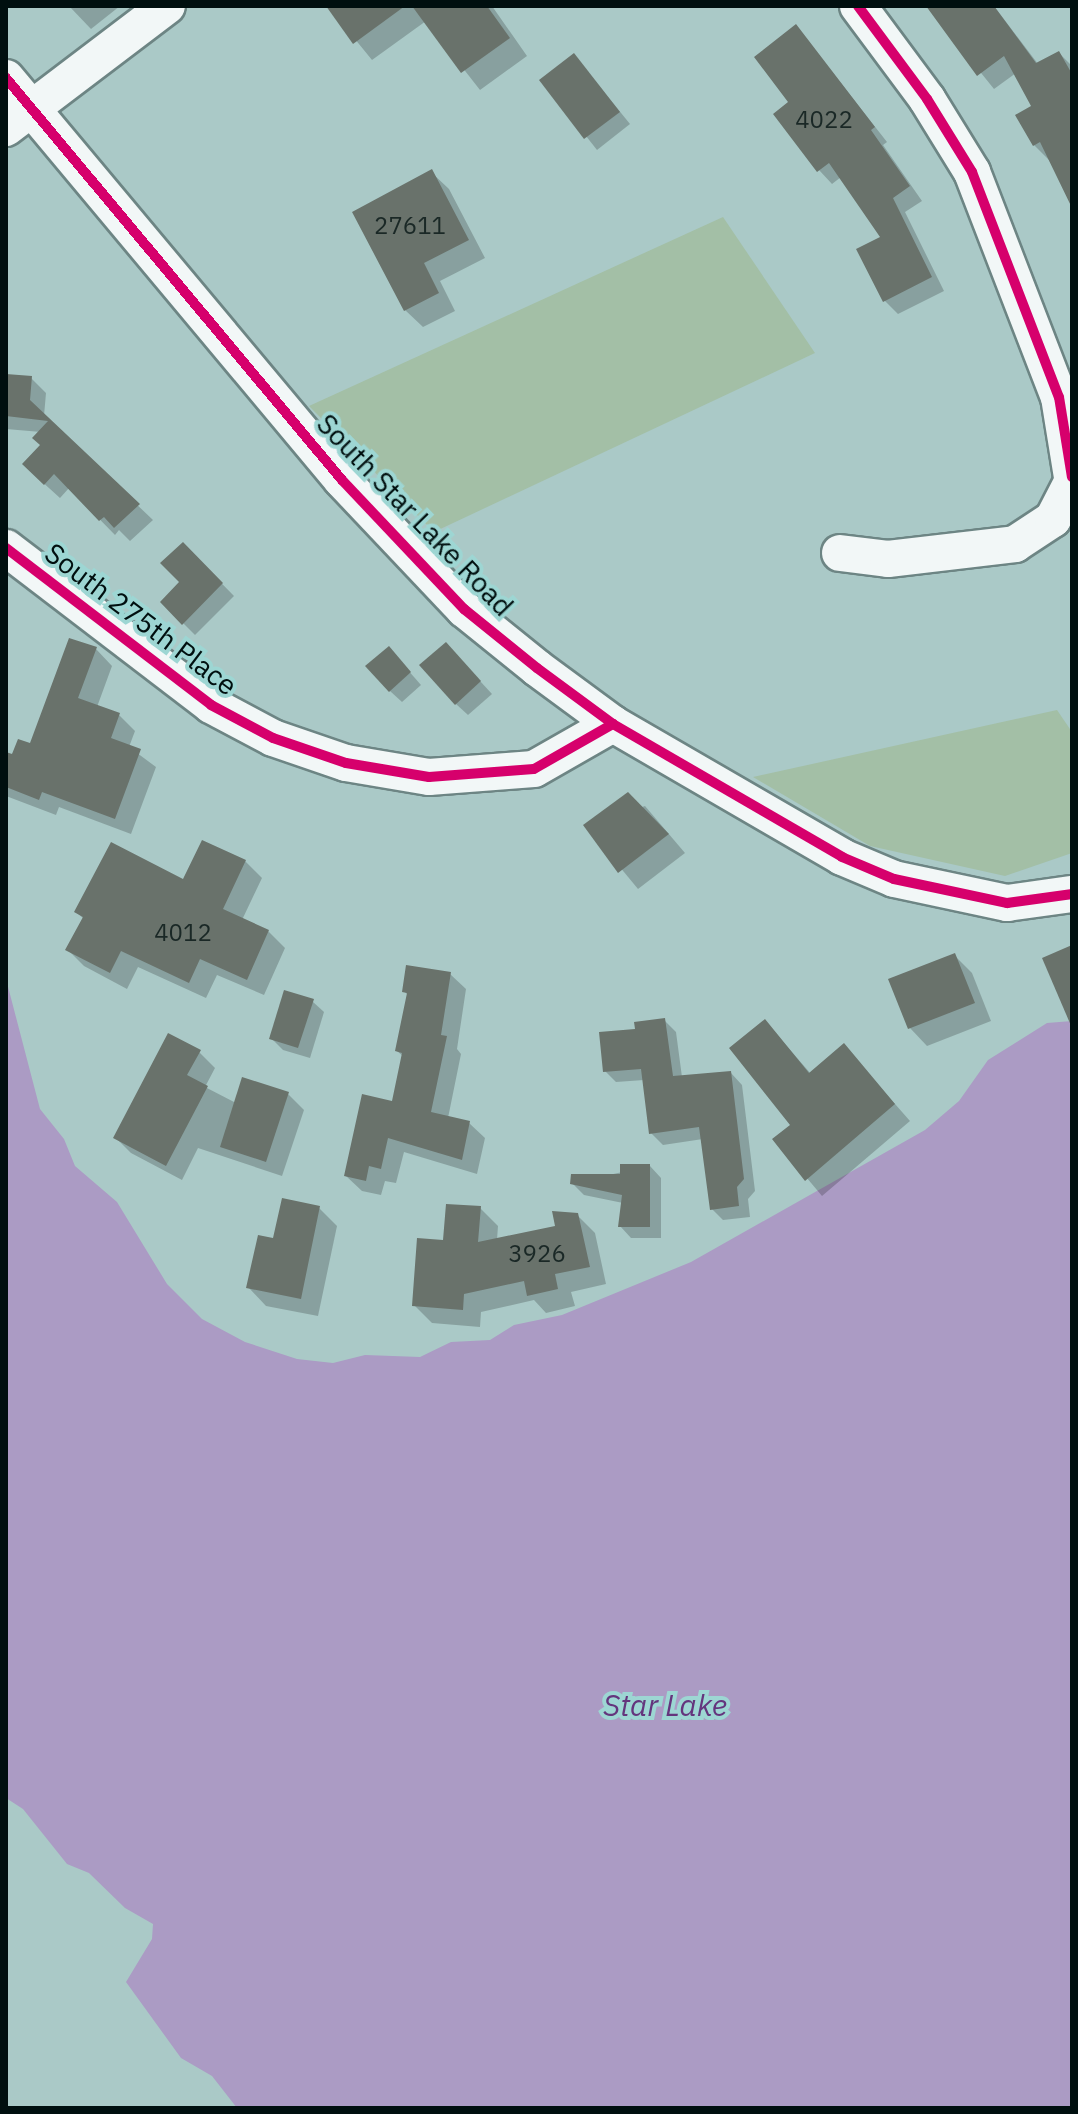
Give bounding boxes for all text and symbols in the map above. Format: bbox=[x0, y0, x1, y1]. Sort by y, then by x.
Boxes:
house number: 4022 bbox=[795, 106, 853, 134]
house number: 27611 bbox=[374, 212, 446, 240]
street label: South Star Lake Road bbox=[310, 407, 520, 623]
street label: South 275th Place bbox=[38, 536, 244, 702]
house number: 4012 bbox=[154, 919, 212, 947]
house number: 3926 bbox=[508, 1240, 566, 1268]
water label: Star Lake bbox=[603, 1687, 727, 1723]

